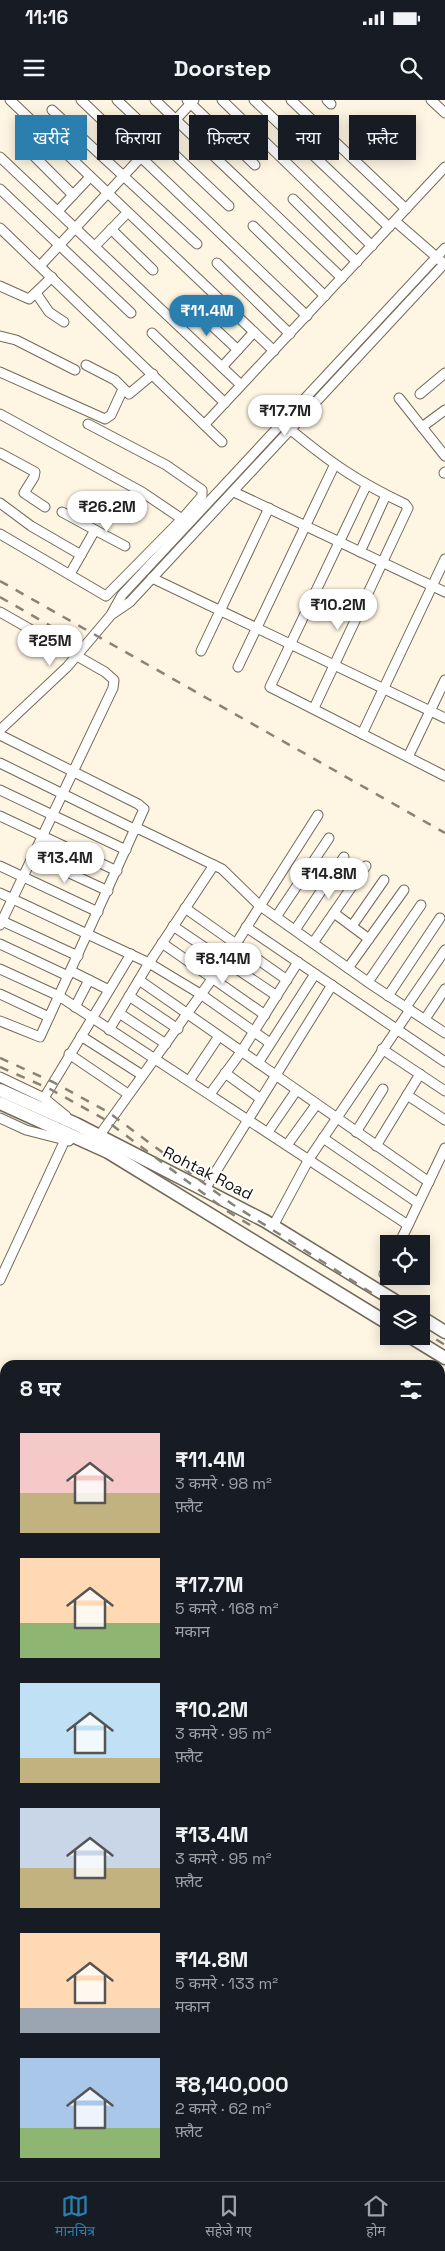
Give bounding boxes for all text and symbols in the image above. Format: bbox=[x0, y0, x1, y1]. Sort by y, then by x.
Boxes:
text: 11:16 bbox=[25, 5, 68, 30]
icon: menu bbox=[20, 54, 48, 82]
text: Doorstep bbox=[174, 54, 271, 82]
icon: search bbox=[397, 54, 425, 82]
chip: खरीदें bbox=[15, 115, 87, 160]
chip: किराया bbox=[97, 115, 179, 160]
chip: फ़िल्टर bbox=[189, 115, 268, 160]
chip: नया bbox=[278, 115, 339, 160]
chip: फ़्लैट bbox=[349, 115, 416, 160]
pin: ₹11.4M bbox=[166, 294, 248, 337]
text: ₹11.4M bbox=[180, 300, 234, 321]
pin: ₹17.7M bbox=[244, 394, 326, 437]
text: ₹17.7M bbox=[259, 400, 311, 421]
pin: ₹26.2M bbox=[66, 490, 148, 533]
text: ₹26.2M bbox=[78, 496, 136, 517]
pin: ₹10.2M bbox=[297, 588, 379, 631]
text: ₹10.2M bbox=[310, 594, 366, 615]
pin: ₹25M bbox=[20, 624, 80, 667]
text: ₹25M bbox=[28, 630, 72, 651]
pin: ₹13.4M bbox=[24, 842, 106, 884]
text: ₹13.4M bbox=[37, 847, 93, 868]
pin: ₹14.8M bbox=[288, 858, 370, 900]
text: ₹14.8M bbox=[301, 863, 357, 884]
pin: ₹8.14M bbox=[182, 942, 264, 985]
text: ₹8.14M bbox=[195, 948, 251, 969]
street label: Rohtak Road bbox=[160, 1141, 256, 1205]
map controls bbox=[380, 1235, 430, 1345]
button: locate bbox=[380, 1235, 430, 1285]
button: layers bbox=[380, 1295, 430, 1345]
text: 8 घर bbox=[20, 1375, 61, 1402]
icon: filters bbox=[397, 1376, 425, 1404]
text: ₹11.4M bbox=[175, 1446, 245, 1473]
icon: home bbox=[60, 1453, 120, 1513]
text: 3 कमरे · 98 m² bbox=[175, 1473, 272, 1494]
text: फ़्लैट bbox=[175, 1496, 203, 1517]
text: ₹17.7M bbox=[175, 1571, 243, 1598]
icon: home bbox=[60, 1578, 120, 1638]
text: 5 कमरे · 168 m² bbox=[175, 1598, 279, 1619]
text: मकान bbox=[175, 1621, 210, 1642]
text: ₹10.2M bbox=[175, 1696, 248, 1723]
icon: home bbox=[60, 1703, 120, 1763]
text: 3 कमरे · 95 m² bbox=[175, 1723, 272, 1744]
text: फ़्लैट bbox=[175, 1746, 203, 1767]
text: ₹13.4M bbox=[175, 1821, 248, 1848]
icon: home bbox=[60, 1828, 120, 1888]
text: 3 कमरे · 95 m² bbox=[175, 1848, 272, 1869]
text: फ़्लैट bbox=[175, 1871, 203, 1892]
text: ₹14.8M bbox=[175, 1946, 248, 1973]
icon: home bbox=[60, 1953, 120, 2013]
text: 5 कमरे · 133 m² bbox=[175, 1973, 278, 1994]
text: मकान bbox=[175, 1996, 210, 2017]
text: ₹8,140,000 bbox=[175, 2071, 289, 2098]
icon: home bbox=[60, 2078, 120, 2138]
text: 2 कमरे · 62 m² bbox=[175, 2098, 271, 2119]
text: फ़्लैट bbox=[175, 2121, 203, 2142]
tab: मानचित्र bbox=[55, 2192, 95, 2242]
tab: सहेजे गए bbox=[205, 2192, 252, 2242]
tab: होम bbox=[362, 2192, 390, 2242]

